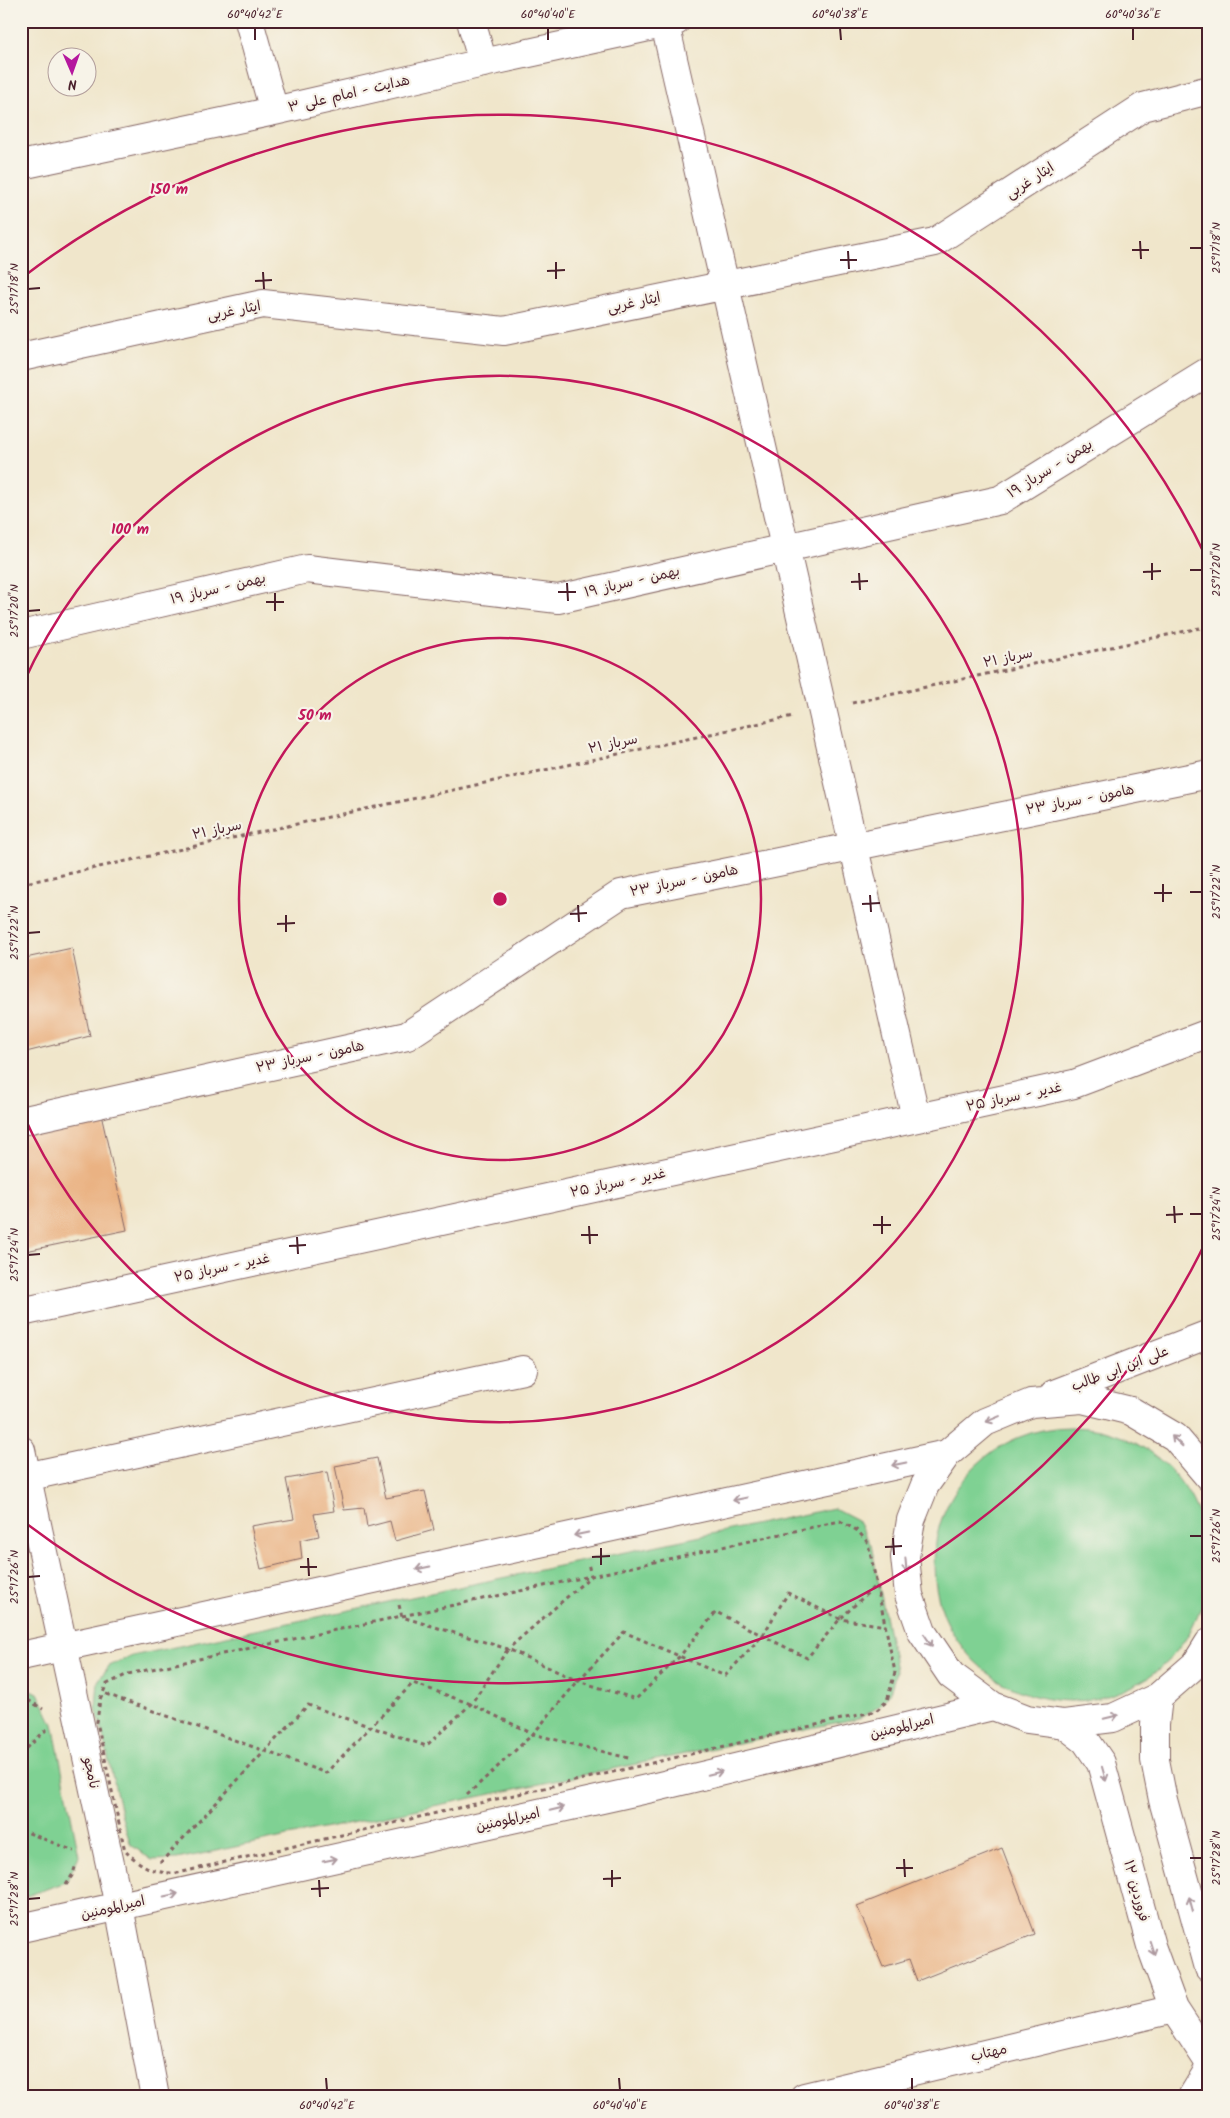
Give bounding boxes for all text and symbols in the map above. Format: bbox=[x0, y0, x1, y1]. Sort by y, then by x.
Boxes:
text: 60°40'42"E bbox=[227, 5, 284, 24]
text: 60°40'40"E bbox=[521, 5, 576, 24]
text: 60°40'38"E bbox=[812, 5, 869, 24]
text: 60°40'36"E bbox=[1105, 5, 1162, 24]
north arrow bbox=[48, 48, 98, 98]
street label: هدایت - امام علی ۳ bbox=[286, 69, 412, 119]
text: N bbox=[67, 73, 77, 95]
street label: ایثار غربی bbox=[1001, 157, 1059, 205]
text: 150 m bbox=[150, 178, 188, 202]
text: 25°17'18"N bbox=[1207, 222, 1226, 274]
text: 25°17'18"N bbox=[5, 263, 24, 315]
street label: ایثار غربی bbox=[605, 287, 663, 319]
street label: ایثار غربی bbox=[205, 295, 263, 327]
street label: بهمن - سرباز ۱۹ bbox=[1003, 434, 1097, 504]
text: 100 m bbox=[111, 518, 149, 542]
text: 25°17'20"N bbox=[1207, 543, 1226, 597]
street label: بهمن - سرباز ۱۹ bbox=[582, 560, 682, 604]
street label: بهمن - سرباز ۱۹ bbox=[168, 567, 268, 611]
text: 25°17'20"N bbox=[5, 584, 24, 638]
street label: سرباز ۲۱ bbox=[981, 642, 1035, 674]
text: 50 m bbox=[297, 704, 332, 728]
street label: سرباز ۲۱ bbox=[586, 728, 640, 760]
street label: هامون - سرباز ۲۳ bbox=[1024, 779, 1136, 821]
street label: سرباز ۲۱ bbox=[190, 814, 244, 846]
street label: هامون - سرباز ۲۳ bbox=[628, 859, 740, 903]
text: 25°17'22"N bbox=[1207, 865, 1226, 919]
centre of rings bbox=[491, 890, 509, 908]
text: 25°17'22"N bbox=[5, 906, 24, 960]
street label: هامون - سرباز ۲۳ bbox=[254, 1035, 366, 1079]
street label: غدیر - سرباز ۲۵ bbox=[964, 1076, 1064, 1118]
street label: غدیر - سرباز ۲۵ bbox=[568, 1162, 668, 1204]
text: 25°17'24"N bbox=[1207, 1187, 1226, 1241]
text: 25°17'24"N bbox=[5, 1228, 24, 1282]
street label: غدیر - سرباز ۲۵ bbox=[172, 1247, 272, 1289]
street label: علی ابن ابی طالب bbox=[1068, 1340, 1172, 1398]
one-way arrow bbox=[986, 1414, 1001, 1424]
one-way arrow bbox=[1170, 1435, 1183, 1447]
one-way arrow bbox=[891, 1460, 907, 1469]
one-way arrow bbox=[733, 1495, 749, 1504]
text: 25°17'26"N bbox=[1207, 1509, 1226, 1563]
one-way arrow bbox=[574, 1529, 590, 1539]
text: 25°17'26"N bbox=[5, 1550, 24, 1604]
one-way arrow bbox=[901, 1557, 911, 1573]
one-way arrow bbox=[415, 1564, 431, 1573]
one-way arrow bbox=[922, 1633, 933, 1647]
street label: امیرالمومنین bbox=[868, 1708, 936, 1746]
one-way arrow bbox=[1102, 1712, 1118, 1721]
street label: نامجو bbox=[77, 1754, 105, 1791]
one-way arrow bbox=[1099, 1766, 1109, 1782]
one-way arrow bbox=[707, 1767, 723, 1777]
street label: امیرالمومنین bbox=[474, 1802, 542, 1838]
one-way arrow bbox=[548, 1804, 564, 1813]
text: 25°17'28"N bbox=[1207, 1831, 1226, 1885]
one-way arrow bbox=[322, 1855, 338, 1864]
street label: ۱۲ فروردین bbox=[1117, 1858, 1155, 1924]
text: 25°17'28"N bbox=[5, 1872, 24, 1926]
street label: امیرالمومنین bbox=[79, 1890, 147, 1926]
one-way arrow bbox=[163, 1890, 179, 1899]
one-way arrow bbox=[1186, 1897, 1196, 1913]
one-way arrow bbox=[1148, 1939, 1158, 1955]
street label: مهتاب bbox=[969, 2038, 1009, 2068]
text: 60°40'42"E bbox=[299, 2096, 356, 2115]
text: 60°40'40"E bbox=[593, 2096, 648, 2115]
text: 60°40'38"E bbox=[884, 2096, 941, 2115]

